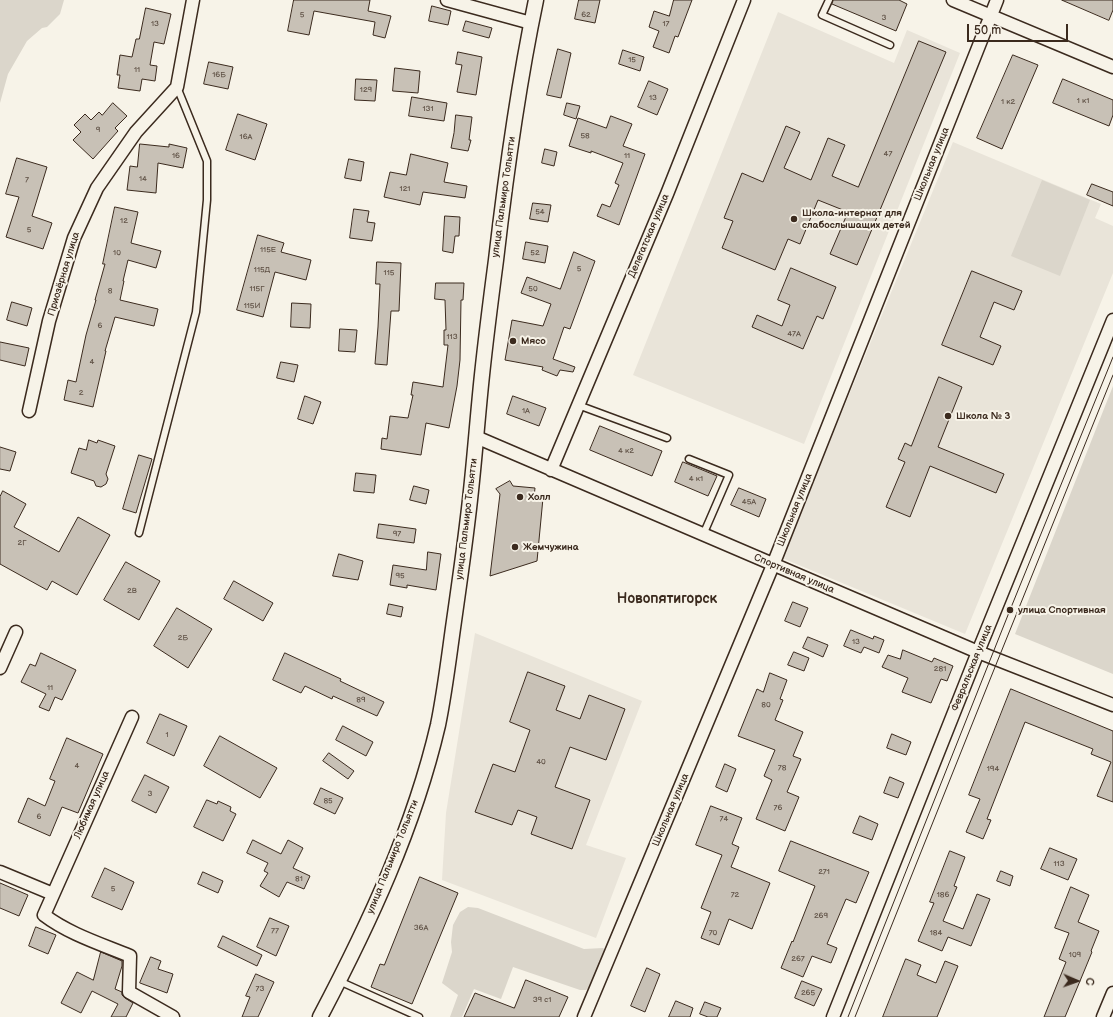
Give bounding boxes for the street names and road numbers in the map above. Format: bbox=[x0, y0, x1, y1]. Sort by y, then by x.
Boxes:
street label: Школьная улица bbox=[912, 126, 952, 202]
street label: улица Пальмиро Тольятти bbox=[490, 136, 518, 258]
street label: Делегатская улица bbox=[626, 192, 672, 280]
street label: Приозёрная улица bbox=[46, 231, 82, 317]
street label: улица Пальмиро Тольятти bbox=[454, 458, 480, 580]
street label: Школьная улица bbox=[775, 472, 815, 548]
street label: Спортивная улица bbox=[752, 552, 836, 596]
street label: Февральская улица bbox=[949, 623, 995, 713]
street label: Любимая улица bbox=[72, 769, 112, 841]
street label: Школьная улица bbox=[650, 772, 692, 848]
street label: улица Пальмиро Тольятти bbox=[365, 798, 421, 916]

